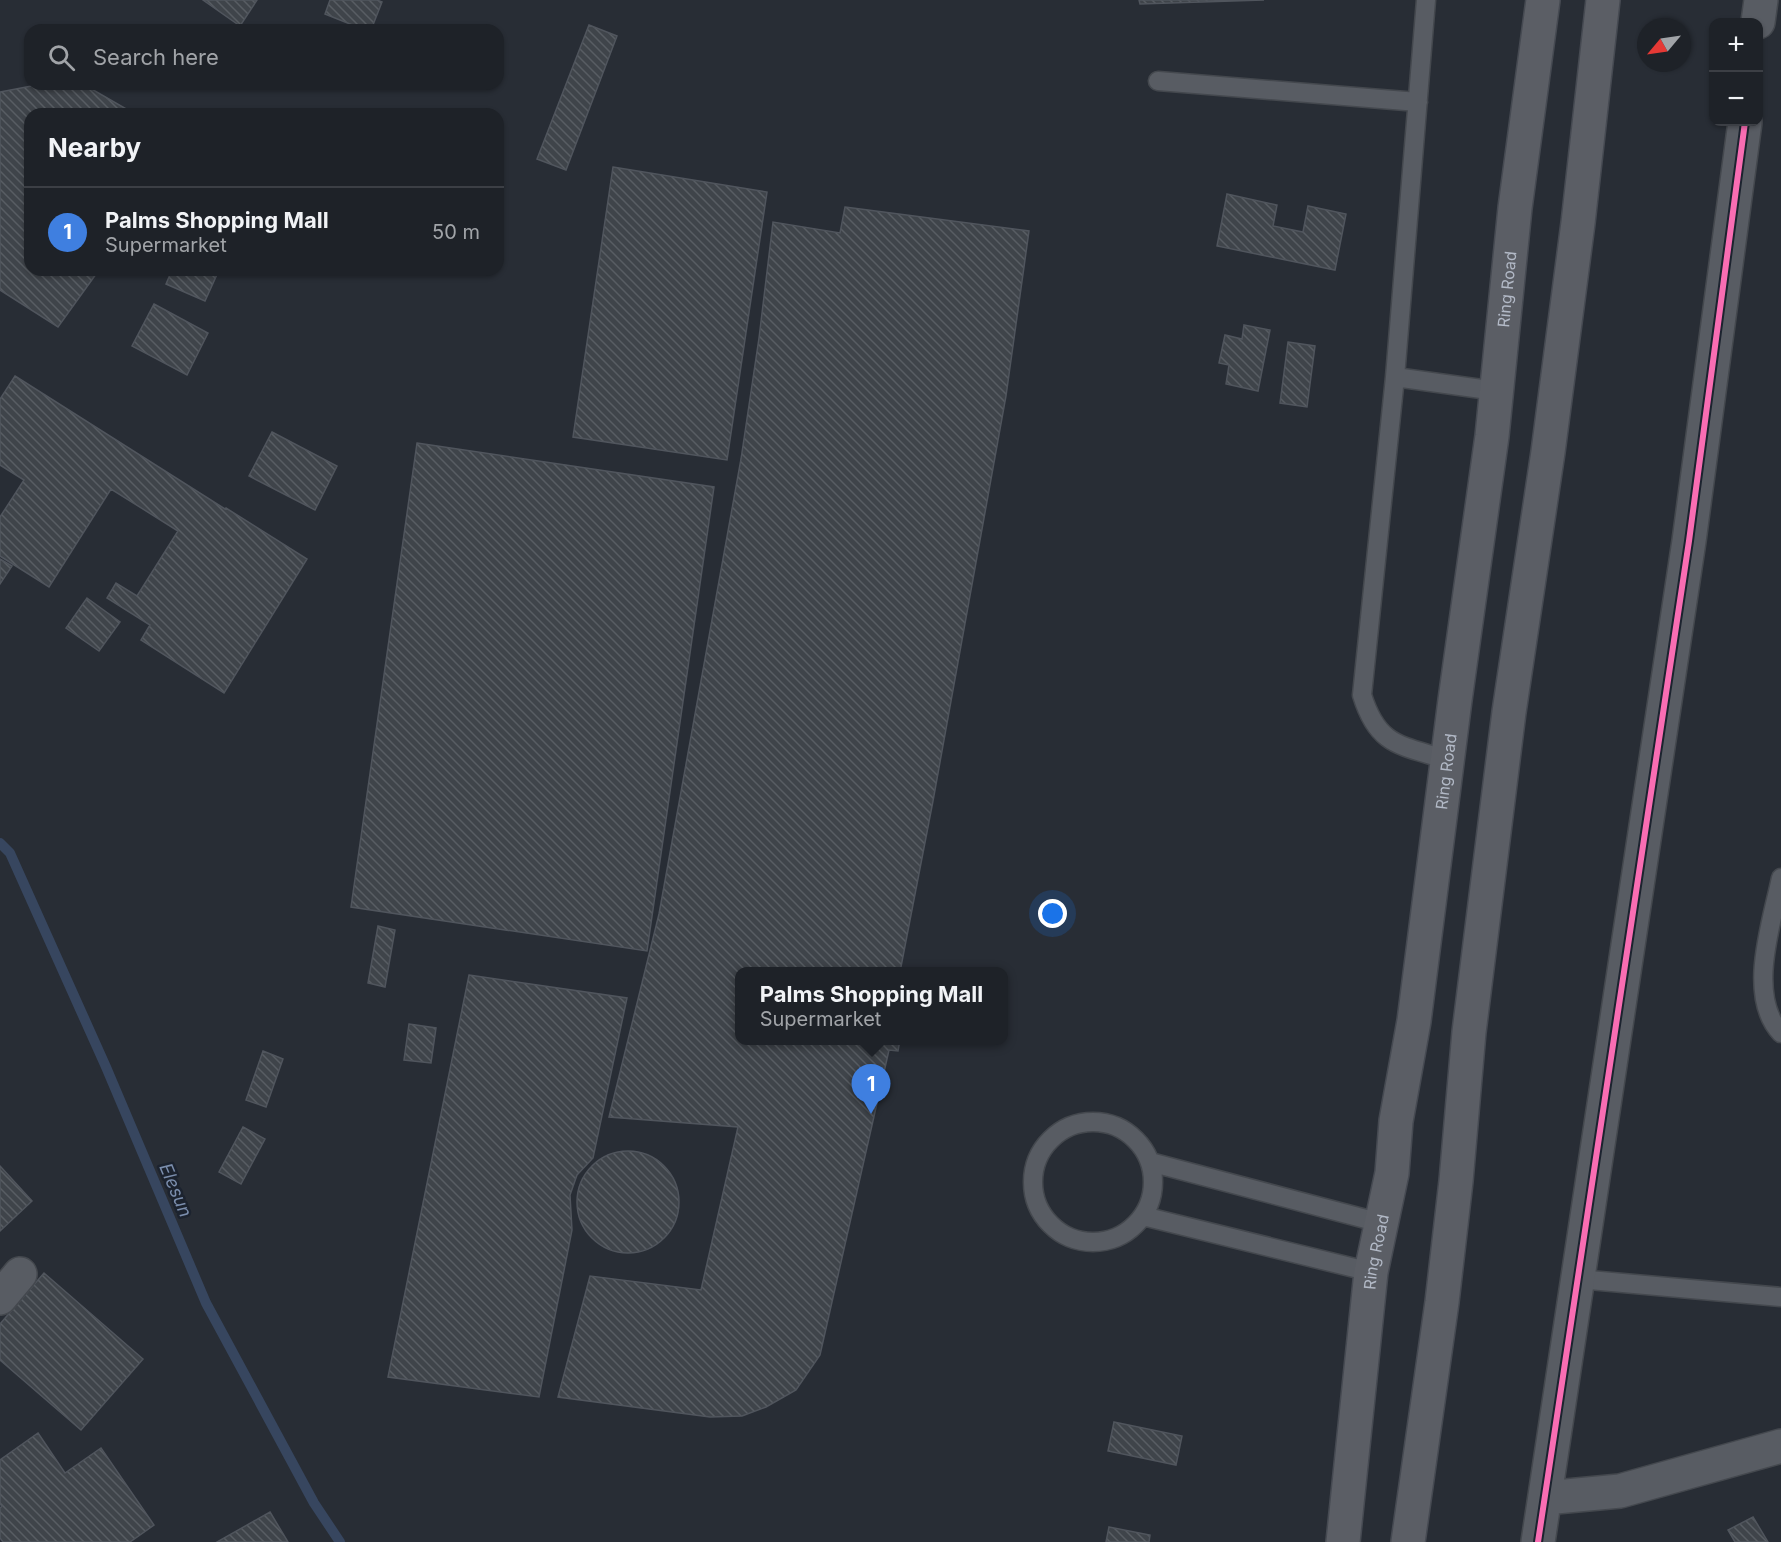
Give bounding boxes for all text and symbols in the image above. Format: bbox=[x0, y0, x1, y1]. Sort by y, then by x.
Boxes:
north arrow bbox=[1637, 18, 1691, 72]
map controls bbox=[1709, 18, 1763, 126]
button: + bbox=[1709, 18, 1763, 72]
search box bbox=[24, 24, 504, 90]
icon: search bbox=[45, 41, 78, 74]
text: Search here bbox=[93, 44, 219, 70]
button: − bbox=[1709, 72, 1763, 126]
text: Nearby bbox=[48, 132, 141, 163]
text: Palms Shopping Mall bbox=[105, 207, 329, 233]
text: 1 bbox=[63, 220, 72, 244]
text: 50 m bbox=[432, 220, 480, 244]
text: Supermarket bbox=[105, 233, 227, 257]
street label: Ring Road bbox=[1493, 250, 1521, 328]
street label: Ring Road bbox=[1431, 732, 1461, 811]
your location bbox=[1038, 899, 1067, 928]
popup bbox=[735, 967, 1008, 1045]
text: Palms Shopping Mall bbox=[760, 981, 983, 1007]
text: Supermarket bbox=[760, 1007, 881, 1031]
pin: 1 bbox=[852, 1064, 890, 1114]
water label: Elesun bbox=[155, 1160, 197, 1220]
street label: Ring Road bbox=[1359, 1212, 1393, 1291]

